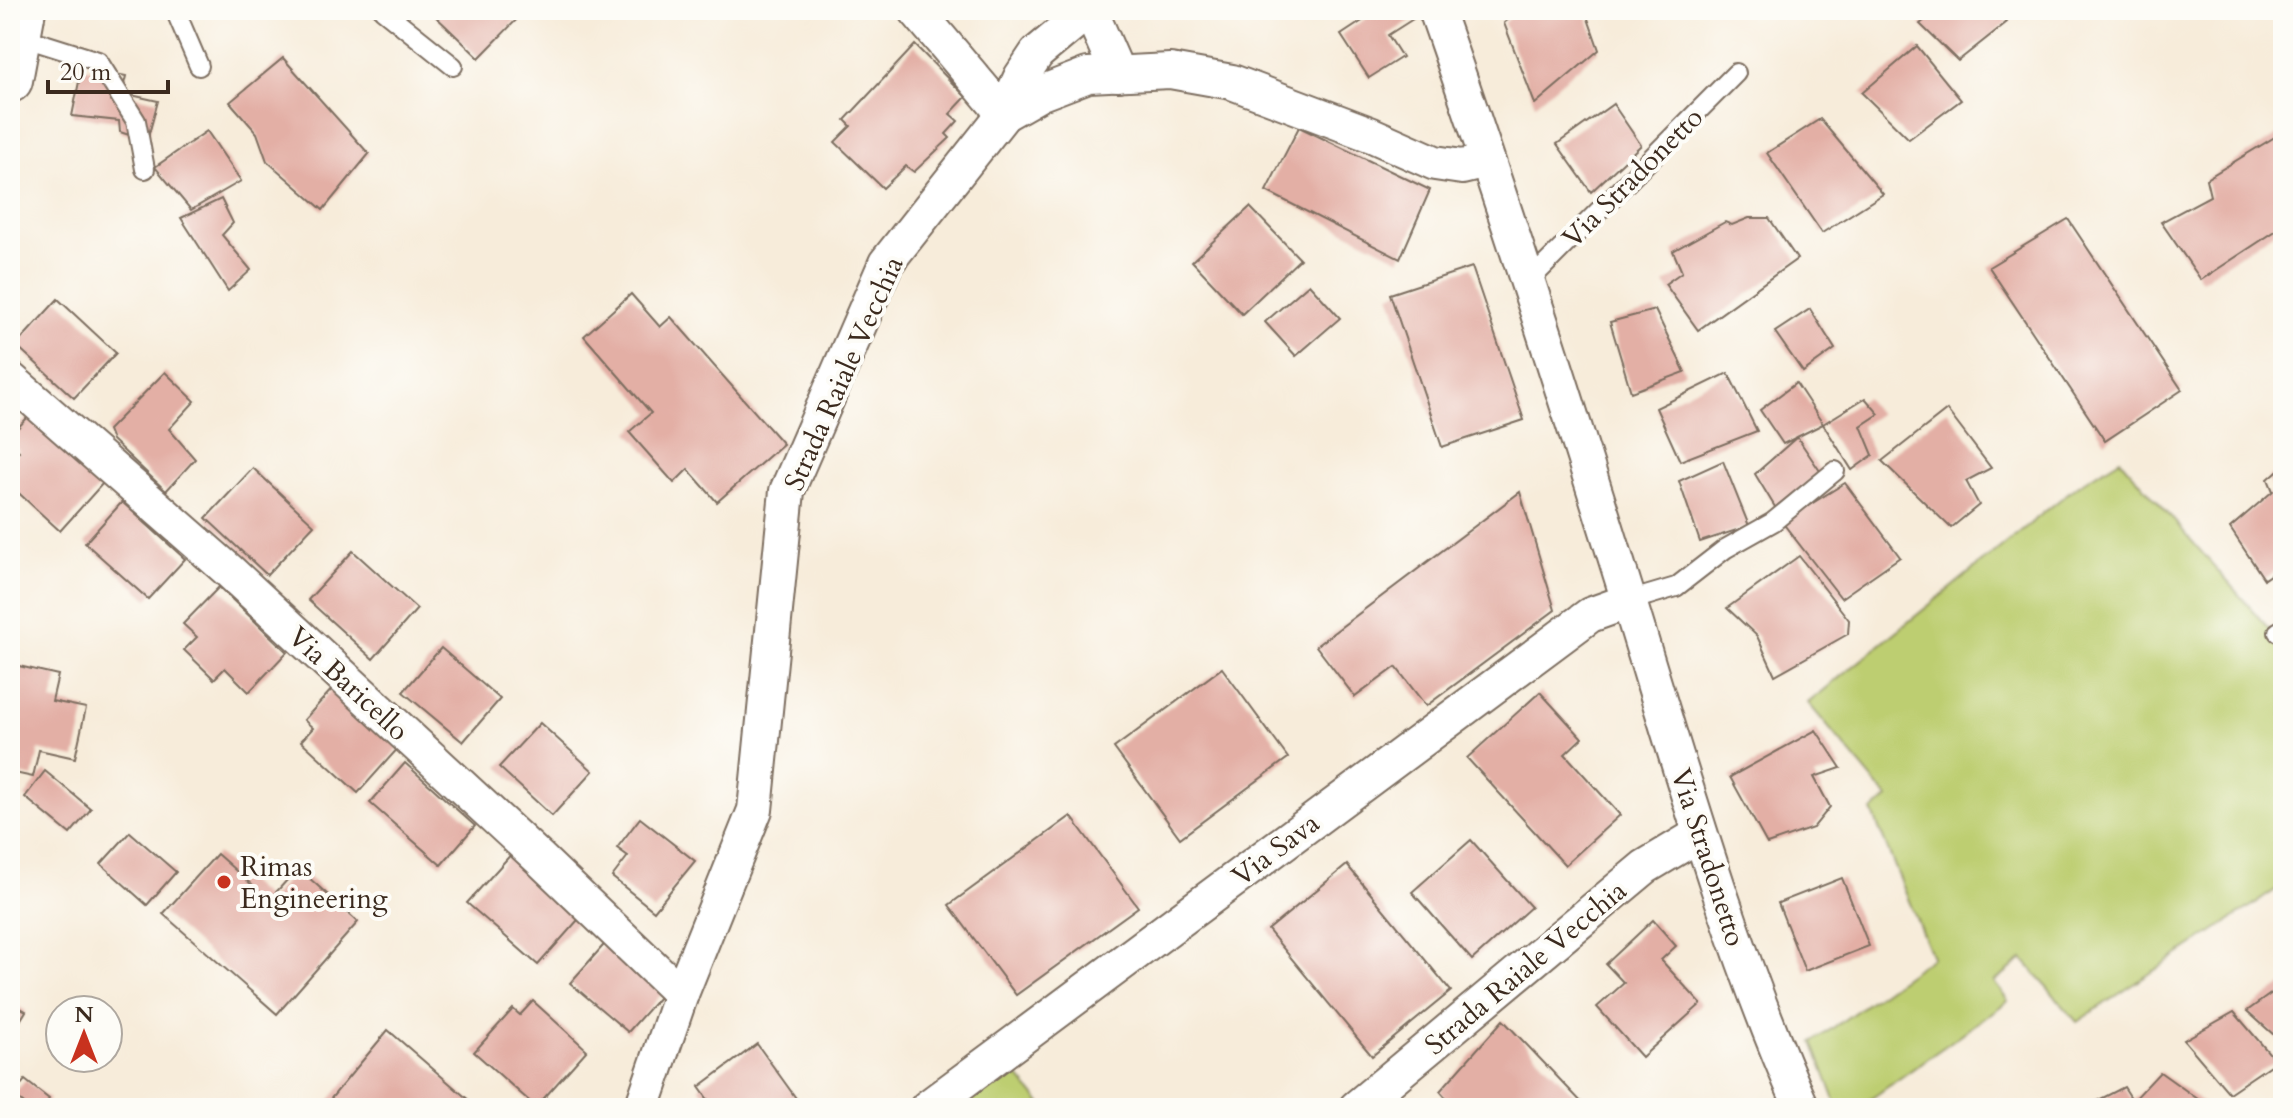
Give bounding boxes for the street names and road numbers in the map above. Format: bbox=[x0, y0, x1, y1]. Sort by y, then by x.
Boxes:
street label: Via Stradonetto bbox=[1554, 99, 1711, 256]
street label: Strada Raiale Vecchia bbox=[775, 250, 913, 497]
street label: Via Baricello bbox=[280, 618, 417, 750]
street label: Via Stradonetto bbox=[1661, 764, 1755, 951]
street label: Via Sava bbox=[1224, 804, 1327, 895]
street label: Strada Raiale Vecchia bbox=[1417, 872, 1635, 1064]

